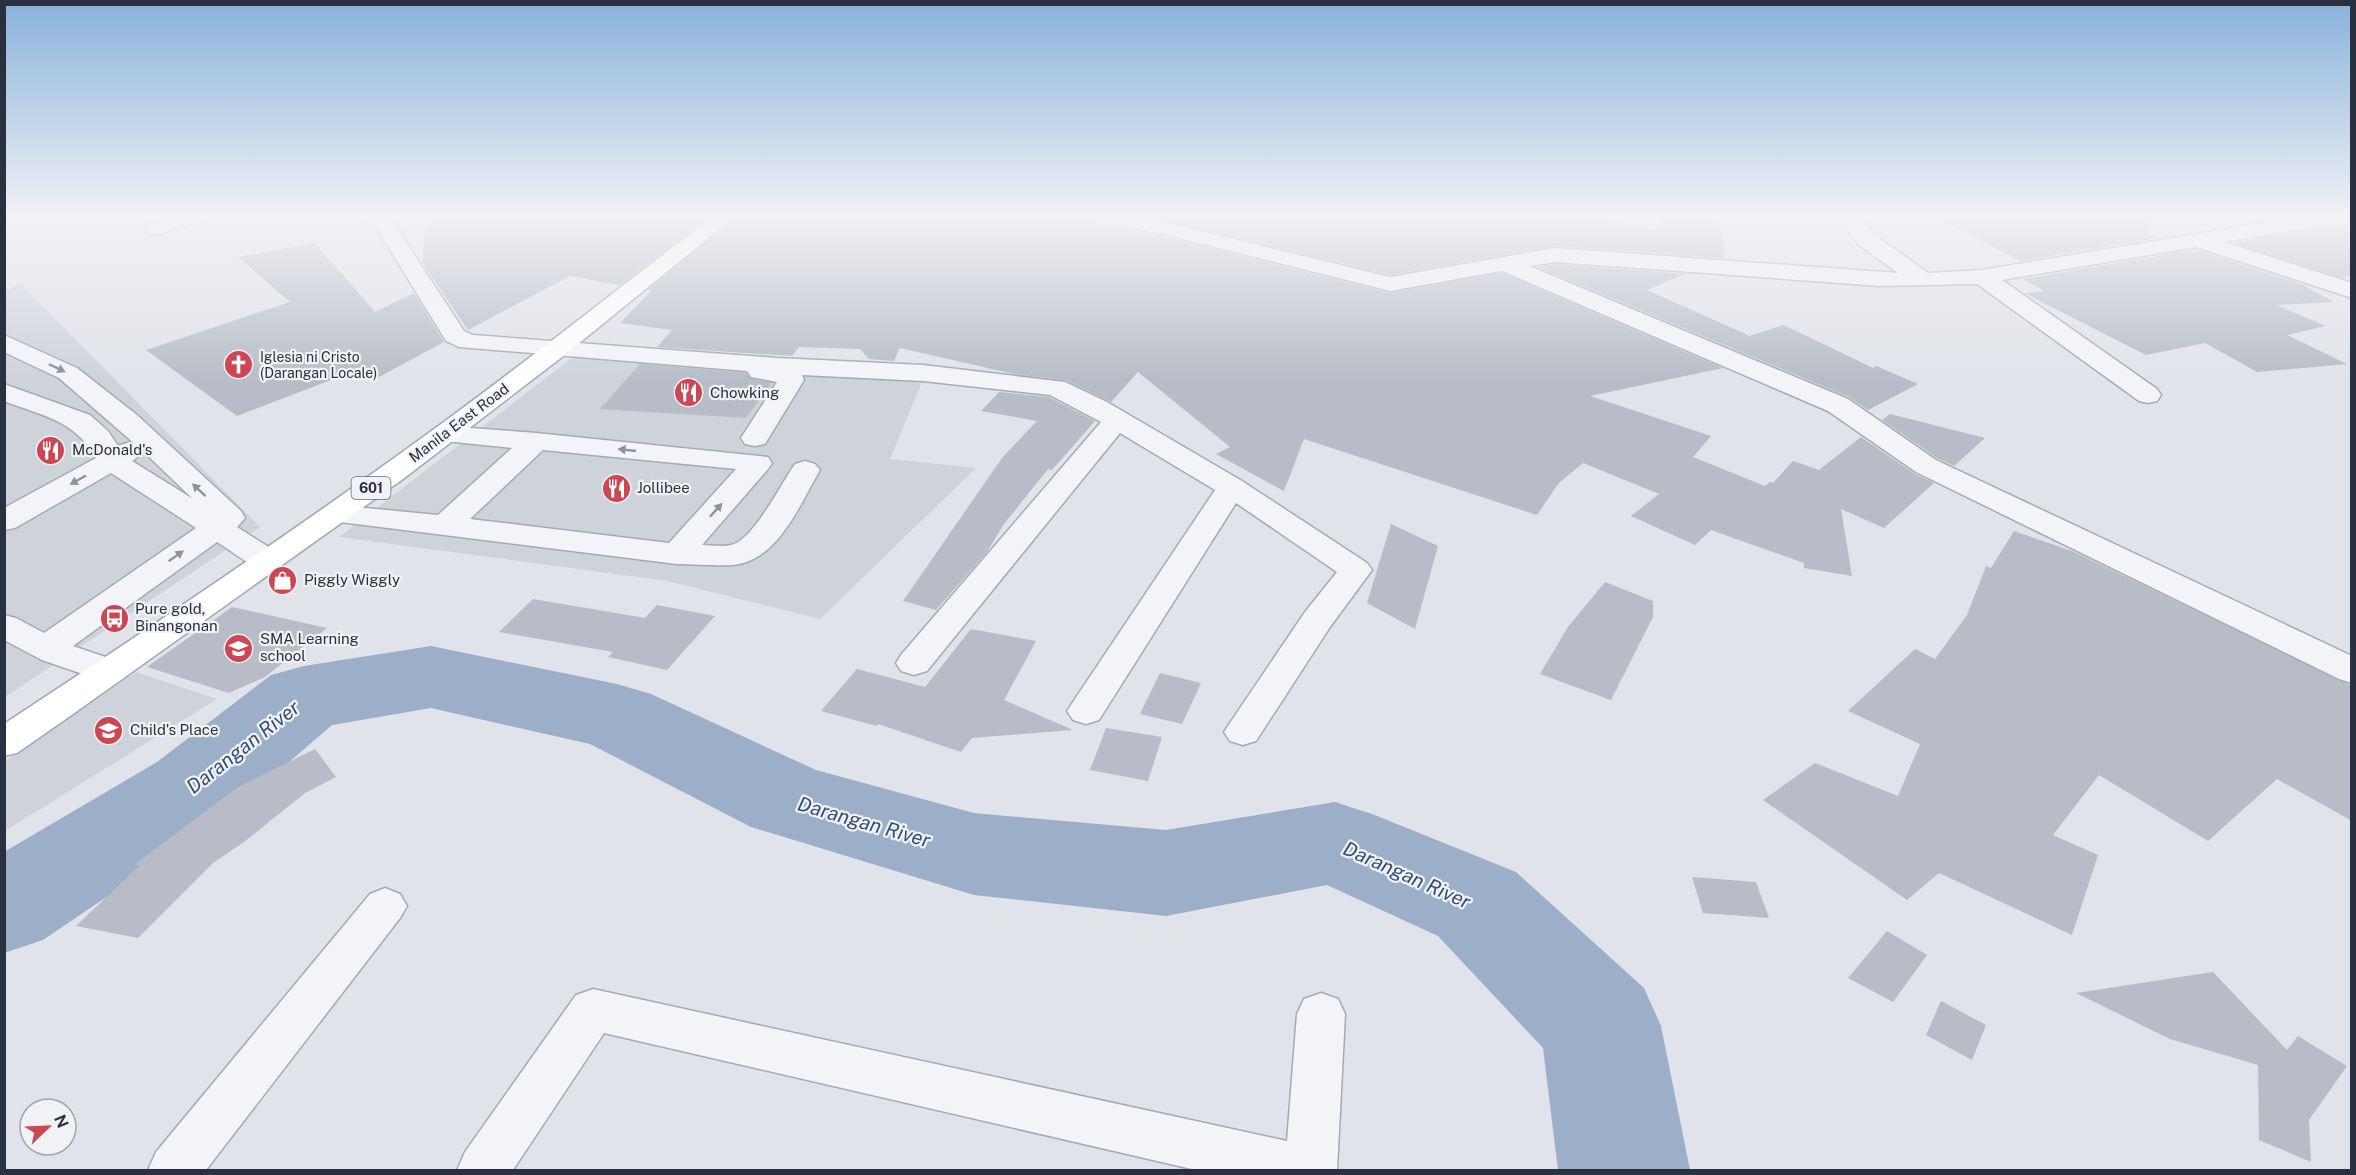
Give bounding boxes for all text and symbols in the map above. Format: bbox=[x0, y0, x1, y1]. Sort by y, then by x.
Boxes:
church icon: Iglesia ni Cristo (Darangan Locale) bbox=[223, 349, 255, 381]
place label: Iglesia ni Cristo (Darangan Locale) bbox=[260, 349, 377, 381]
one-way arrow bbox=[48, 363, 65, 372]
restaurant icon: Chowking bbox=[673, 377, 705, 409]
street label: Manila East Road bbox=[406, 380, 512, 466]
place label: Chowking bbox=[710, 384, 779, 401]
restaurant icon: McDonald's bbox=[35, 434, 67, 466]
place label: McDonald's bbox=[72, 441, 152, 458]
one-way arrow bbox=[618, 445, 637, 455]
restaurant icon: Jollibee bbox=[600, 472, 632, 504]
one-way arrow bbox=[69, 475, 86, 485]
road number: 601 bbox=[352, 477, 391, 499]
place label: Jollibee bbox=[637, 479, 690, 496]
one-way arrow bbox=[192, 483, 206, 497]
one-way arrow bbox=[709, 503, 723, 518]
one-way arrow bbox=[168, 550, 184, 562]
shop icon: Piggly Wiggly bbox=[267, 564, 299, 596]
place label: Piggly Wiggly bbox=[304, 571, 400, 588]
place label: Pure gold, Binangonan bbox=[135, 600, 218, 634]
bus stop icon: Pure gold, Binangonan bbox=[98, 602, 130, 634]
place label: SMA Learning school bbox=[260, 630, 359, 664]
school or university icon: SMA Learning school bbox=[223, 632, 255, 664]
water label: Darangan River bbox=[182, 695, 305, 799]
school or university icon: Child's Place bbox=[93, 714, 125, 746]
place label: Child's Place bbox=[130, 721, 218, 738]
water label: Darangan River bbox=[795, 792, 934, 853]
water label: Darangan River bbox=[1340, 836, 1475, 914]
north arrow bbox=[18, 1097, 78, 1157]
text: N bbox=[50, 1112, 73, 1131]

